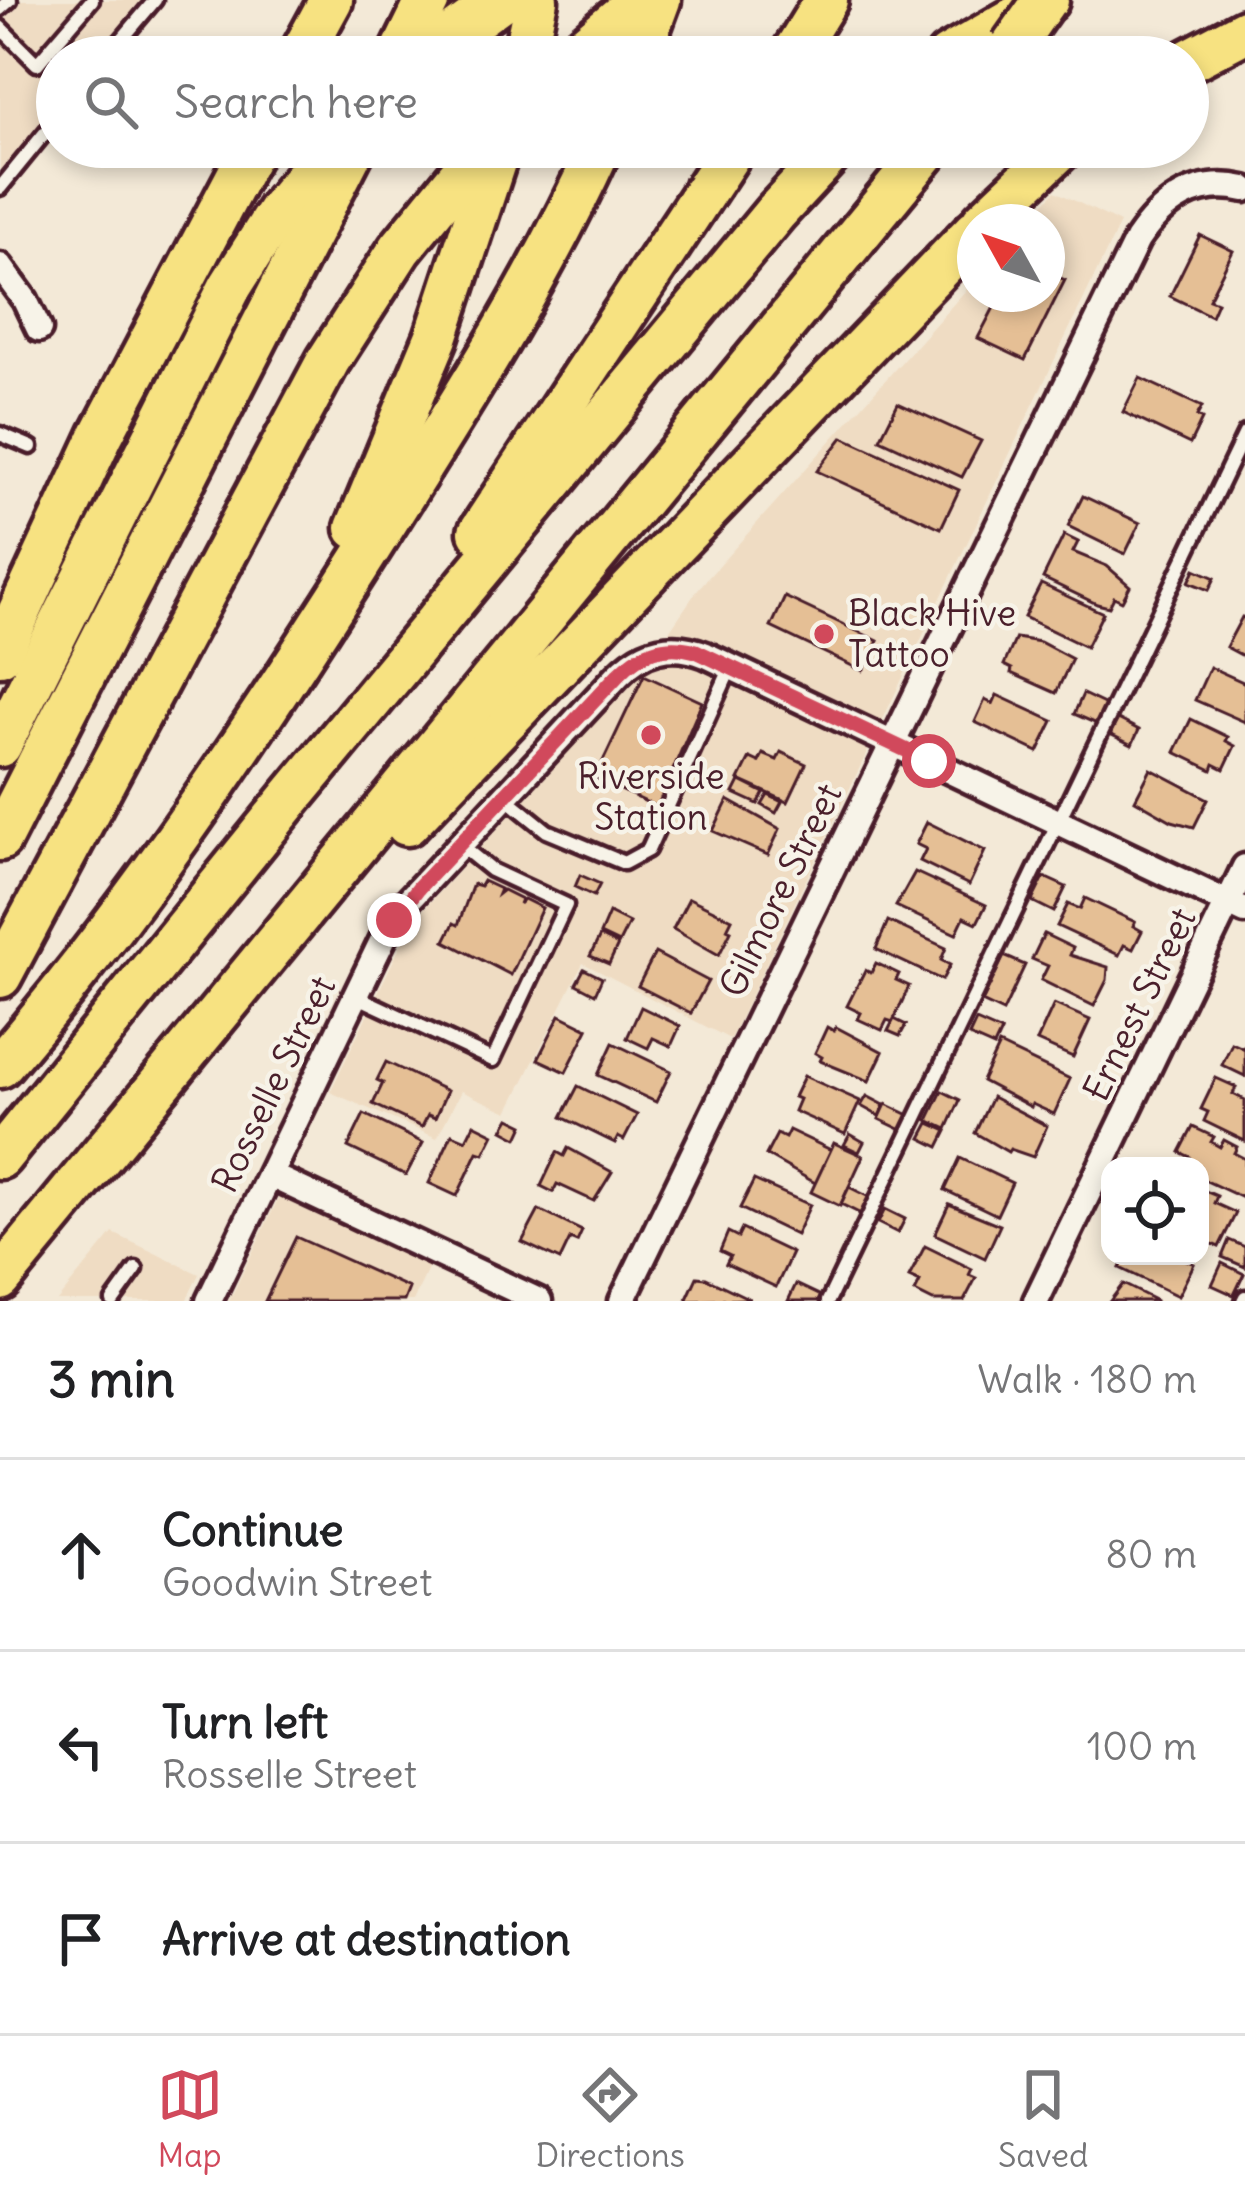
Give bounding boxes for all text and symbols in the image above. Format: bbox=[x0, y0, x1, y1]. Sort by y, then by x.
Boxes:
search box bbox=[36, 36, 1209, 168]
icon: search bbox=[78, 69, 144, 135]
text: Search here bbox=[174, 74, 418, 130]
north arrow bbox=[957, 204, 1065, 312]
place label: Black Hive Tattoo bbox=[848, 591, 1016, 677]
marker: Black Hive Tattoo bbox=[811, 621, 837, 647]
marker: Riverside Station bbox=[638, 722, 664, 748]
route start bbox=[902, 734, 956, 788]
place label: Riverside Station bbox=[577, 754, 725, 840]
street label: Gilmore Street bbox=[709, 776, 851, 1004]
route end bbox=[367, 893, 421, 947]
street label: Ernest Street bbox=[1073, 900, 1205, 1108]
street label: Rosselle Street bbox=[202, 969, 345, 1200]
map controls bbox=[1101, 1157, 1209, 1265]
button: locate bbox=[1101, 1157, 1209, 1265]
text: 3 min bbox=[48, 1347, 175, 1411]
text: Walk · 180 m bbox=[978, 1355, 1197, 1404]
text: Continue bbox=[162, 1502, 344, 1558]
icon: ahead bbox=[48, 1522, 114, 1588]
text: 80 m bbox=[1105, 1530, 1197, 1579]
text: Goodwin Street bbox=[162, 1558, 432, 1607]
text: Turn left bbox=[162, 1694, 328, 1750]
icon: left bbox=[48, 1714, 114, 1780]
text: 100 m bbox=[1087, 1722, 1197, 1771]
text: Rosselle Street bbox=[162, 1750, 417, 1799]
icon: arrive bbox=[48, 1906, 114, 1972]
text: Arrive at destination bbox=[162, 1911, 571, 1967]
tab: Map bbox=[157, 2062, 223, 2176]
tab: Directions bbox=[536, 2062, 685, 2176]
tab: Saved bbox=[998, 2062, 1088, 2176]

